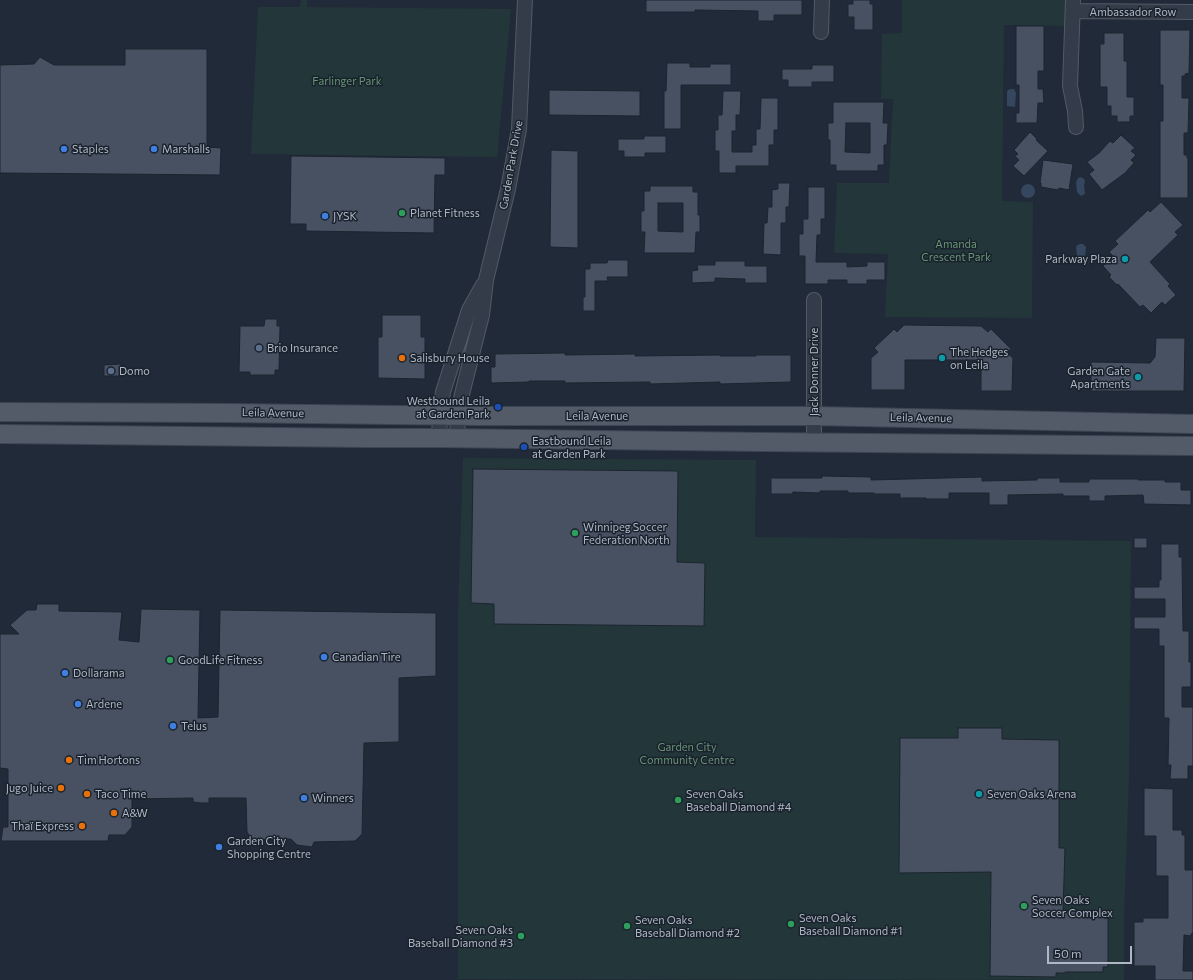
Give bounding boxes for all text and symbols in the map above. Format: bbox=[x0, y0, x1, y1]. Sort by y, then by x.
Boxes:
street label: Ambassador Row bbox=[1090, 5, 1176, 19]
park label: Farlinger Park bbox=[312, 74, 382, 88]
street label: Garden Park Drive bbox=[497, 119, 525, 211]
place label: Staples bbox=[72, 142, 109, 156]
place label: Marshalls bbox=[162, 142, 210, 156]
marker: Staples bbox=[59, 144, 69, 154]
marker: Marshalls bbox=[149, 144, 159, 154]
place label: Planet Fitness bbox=[410, 206, 480, 220]
marker: Planet Fitness bbox=[397, 208, 407, 218]
place label: JYSK bbox=[333, 209, 357, 223]
marker: JYSK bbox=[320, 211, 330, 221]
park label: Amanda Crescent Park bbox=[921, 237, 991, 263]
place label: Parkway Plaza bbox=[1045, 252, 1117, 266]
marker: Parkway Plaza bbox=[1120, 254, 1130, 264]
street label: Jack Donner Drive bbox=[807, 328, 821, 416]
place label: Brio Insurance bbox=[267, 341, 338, 355]
marker: Brio Insurance bbox=[254, 343, 264, 353]
place label: The Hedges on Leila bbox=[950, 345, 1008, 371]
place label: Salisbury House bbox=[410, 351, 489, 365]
marker: Salisbury House bbox=[397, 353, 407, 363]
marker: The Hedges on Leila bbox=[937, 353, 947, 363]
place label: Domo bbox=[119, 364, 150, 378]
place label: Garden Gate Apartments bbox=[1067, 364, 1130, 390]
marker: Domo bbox=[106, 366, 116, 376]
marker: Garden Gate Apartments bbox=[1133, 372, 1143, 382]
place label: Westbound Leila at Garden Park bbox=[407, 394, 490, 420]
marker: Westbound Leila at Garden Park bbox=[493, 402, 503, 412]
street label: Leila Avenue bbox=[242, 406, 304, 420]
street label: Leila Avenue bbox=[566, 409, 628, 423]
street label: Leila Avenue bbox=[890, 411, 952, 425]
place label: Eastbound Leila at Garden Park bbox=[532, 434, 611, 460]
marker: Eastbound Leila at Garden Park bbox=[519, 442, 529, 452]
place label: Winnipeg Soccer Federation North bbox=[583, 520, 669, 546]
marker: Winnipeg Soccer Federation North bbox=[570, 528, 580, 538]
place label: Canadian Tire bbox=[332, 650, 401, 664]
marker: Canadian Tire bbox=[319, 652, 329, 662]
place label: GoodLife Fitness bbox=[178, 653, 262, 667]
marker: GoodLife Fitness bbox=[165, 655, 175, 665]
place label: Dollarama bbox=[73, 666, 124, 680]
marker: Dollarama bbox=[60, 668, 70, 678]
place label: Ardene bbox=[86, 697, 122, 711]
marker: Ardene bbox=[73, 699, 83, 709]
place label: Telus bbox=[181, 719, 207, 733]
marker: Telus bbox=[168, 721, 178, 731]
park label: Garden City Community Centre bbox=[639, 740, 735, 766]
place label: Tim Hortons bbox=[77, 753, 140, 767]
marker: Tim Hortons bbox=[64, 755, 74, 765]
place label: Jugo Juice bbox=[6, 781, 53, 795]
marker: Jugo Juice bbox=[56, 783, 66, 793]
place label: Taco Time bbox=[95, 787, 146, 801]
place label: Seven Oaks Baseball Diamond #4 bbox=[686, 787, 791, 813]
place label: Seven Oaks Arena bbox=[987, 787, 1076, 801]
marker: Taco Time bbox=[82, 789, 92, 799]
marker: Seven Oaks Arena bbox=[974, 789, 984, 799]
place label: Winners bbox=[312, 791, 354, 805]
marker: Winners bbox=[299, 793, 309, 803]
marker: Seven Oaks Baseball Diamond #4 bbox=[673, 795, 683, 805]
place label: A&W bbox=[122, 806, 148, 820]
marker: A&W bbox=[109, 808, 119, 818]
place label: Thaï Express bbox=[11, 819, 74, 833]
marker: Thaï Express bbox=[77, 821, 87, 831]
place label: Garden City Shopping Centre bbox=[227, 834, 311, 860]
marker: Garden City Shopping Centre bbox=[214, 842, 224, 852]
place label: Seven Oaks Soccer Complex bbox=[1032, 893, 1113, 919]
marker: Seven Oaks Soccer Complex bbox=[1019, 901, 1029, 911]
place label: Seven Oaks Baseball Diamond #1 bbox=[799, 911, 902, 937]
place label: Seven Oaks Baseball Diamond #2 bbox=[635, 913, 740, 939]
marker: Seven Oaks Baseball Diamond #1 bbox=[786, 919, 796, 929]
marker: Seven Oaks Baseball Diamond #2 bbox=[622, 921, 632, 931]
place label: Seven Oaks Baseball Diamond #3 bbox=[408, 923, 513, 949]
marker: Seven Oaks Baseball Diamond #3 bbox=[516, 931, 526, 941]
scale bar bbox=[1049, 938, 1134, 964]
text: 50 m bbox=[1054, 946, 1082, 960]

